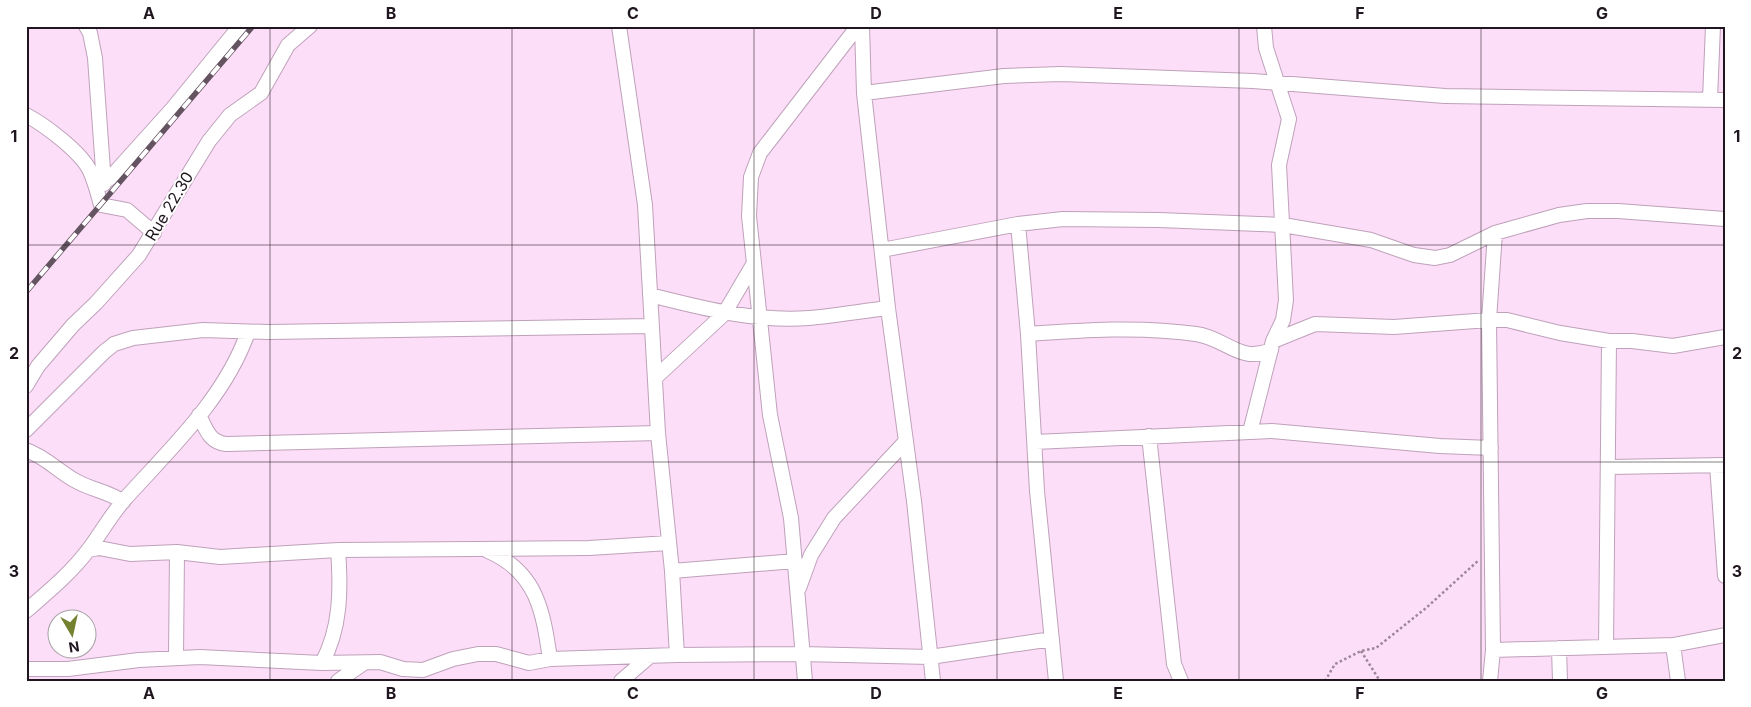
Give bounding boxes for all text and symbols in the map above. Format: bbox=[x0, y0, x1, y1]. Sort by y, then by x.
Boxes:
text: A bbox=[143, 3, 155, 23]
text: B bbox=[386, 3, 396, 23]
text: C bbox=[627, 3, 639, 23]
text: D bbox=[870, 3, 882, 23]
text: E bbox=[1113, 3, 1123, 23]
text: F bbox=[1355, 3, 1365, 23]
text: G bbox=[1596, 3, 1608, 23]
text: 1 bbox=[11, 126, 17, 146]
text: 1 bbox=[1734, 126, 1740, 146]
street label: Rue 22.30 bbox=[141, 168, 197, 244]
text: 2 bbox=[9, 343, 19, 363]
text: 2 bbox=[1732, 343, 1742, 363]
text: 3 bbox=[9, 561, 19, 581]
text: 3 bbox=[1732, 561, 1742, 581]
north arrow bbox=[48, 610, 98, 660]
text: N bbox=[68, 638, 81, 657]
text: A bbox=[143, 683, 155, 703]
text: B bbox=[386, 683, 396, 703]
text: C bbox=[627, 683, 639, 703]
text: D bbox=[870, 683, 882, 703]
text: E bbox=[1113, 683, 1123, 703]
text: F bbox=[1355, 683, 1365, 703]
text: G bbox=[1596, 683, 1608, 703]

